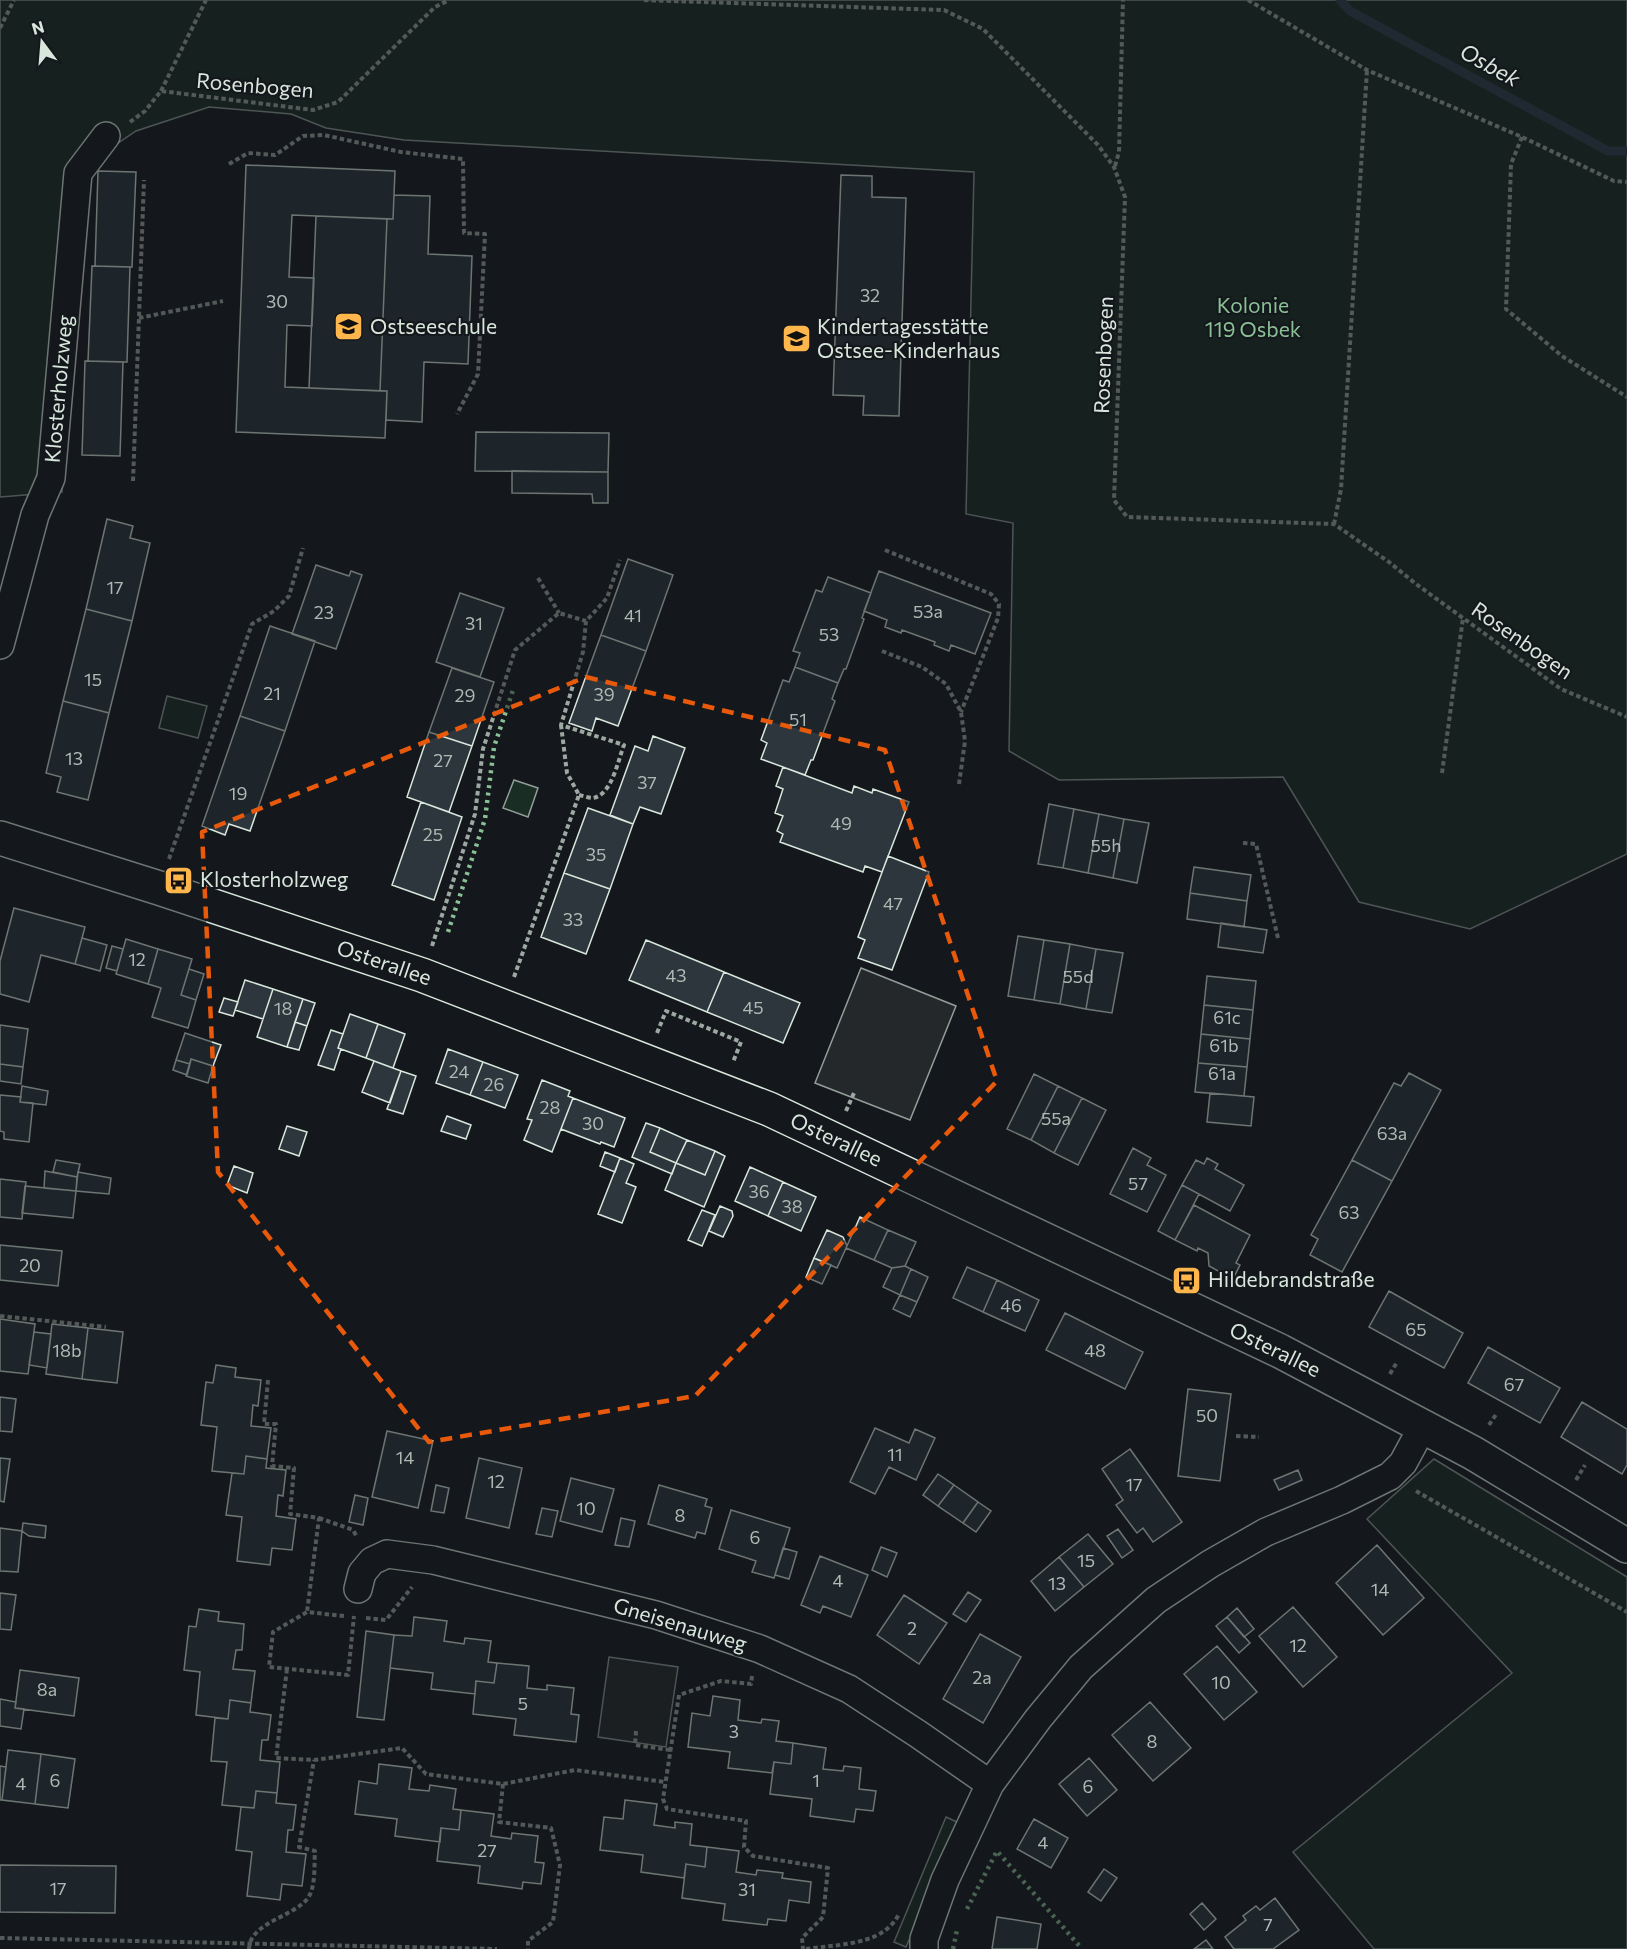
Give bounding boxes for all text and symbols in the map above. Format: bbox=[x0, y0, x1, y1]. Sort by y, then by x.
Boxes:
north arrow bbox=[12, 12, 72, 72]
text: N bbox=[29, 16, 46, 38]
water label: Osbek bbox=[1455, 37, 1526, 93]
street label: Rosenbogen bbox=[195, 67, 315, 102]
house number: 32 bbox=[860, 284, 880, 306]
house number: 30 bbox=[266, 290, 288, 312]
park label: Kolonie 119 Osbek bbox=[1205, 292, 1301, 341]
street label: Rosenbogen bbox=[1088, 296, 1117, 414]
school or university icon: Ostseeschule bbox=[333, 311, 365, 343]
place label: Ostseeschule bbox=[370, 313, 497, 338]
place label: Kindertagesstätte Ostsee-Kinderhaus bbox=[817, 313, 1000, 362]
street label: Klosterholzweg bbox=[39, 314, 76, 464]
school or university icon: Kindertagesstätte Ostsee-Kinderhaus bbox=[780, 323, 812, 355]
house number: 17 bbox=[106, 576, 124, 598]
street label: Rosenbogen bbox=[1468, 596, 1578, 684]
house number: 53a bbox=[913, 600, 943, 622]
house number: 23 bbox=[314, 601, 334, 623]
house number: 41 bbox=[624, 604, 642, 626]
house number: 31 bbox=[465, 612, 483, 634]
house number: 53 bbox=[819, 623, 839, 645]
house number: 15 bbox=[84, 668, 102, 690]
house number: 21 bbox=[263, 682, 281, 704]
house number: 39 bbox=[593, 683, 615, 705]
house number: 29 bbox=[455, 684, 475, 706]
house number: 51 bbox=[789, 708, 807, 730]
house number: 13 bbox=[65, 747, 83, 769]
house number: 27 bbox=[433, 749, 453, 771]
house number: 37 bbox=[637, 771, 657, 793]
house number: 19 bbox=[229, 782, 247, 804]
house number: 49 bbox=[830, 812, 852, 834]
house number: 25 bbox=[423, 823, 443, 845]
house number: 55h bbox=[1091, 834, 1122, 856]
house number: 35 bbox=[586, 843, 606, 865]
bus stop icon: Klosterholzweg bbox=[163, 864, 195, 896]
place label: Klosterholzweg bbox=[200, 866, 348, 891]
house number: 47 bbox=[883, 892, 903, 914]
house number: 33 bbox=[563, 908, 583, 930]
street label: Osterallee bbox=[334, 934, 435, 989]
house number: 12 bbox=[128, 948, 146, 970]
house number: 43 bbox=[665, 964, 687, 986]
house number: 55d bbox=[1062, 965, 1094, 987]
house number: 45 bbox=[742, 996, 764, 1018]
house number: 18 bbox=[274, 997, 292, 1019]
house number: 61c bbox=[1213, 1006, 1241, 1028]
house number: 61b bbox=[1209, 1034, 1239, 1056]
house number: 24 bbox=[449, 1060, 469, 1082]
house number: 61a bbox=[1208, 1062, 1236, 1084]
house number: 26 bbox=[484, 1073, 504, 1095]
house number: 28 bbox=[540, 1096, 561, 1118]
street label: Osterallee bbox=[787, 1107, 886, 1171]
house number: 55a bbox=[1041, 1107, 1071, 1129]
house number: 30 bbox=[582, 1112, 604, 1134]
house number: 63a bbox=[1377, 1122, 1407, 1144]
house number: 57 bbox=[1128, 1172, 1148, 1194]
house number: 36 bbox=[748, 1180, 770, 1202]
house number: 38 bbox=[781, 1195, 803, 1217]
house number: 63 bbox=[1338, 1201, 1360, 1223]
house number: 20 bbox=[19, 1254, 41, 1276]
bus stop icon: Hildebrandstraße bbox=[1171, 1264, 1203, 1296]
place label: Hildebrandstraße bbox=[1208, 1266, 1375, 1291]
house number: 46 bbox=[1000, 1294, 1022, 1316]
street label: Osterallee bbox=[1226, 1316, 1325, 1381]
house number: 65 bbox=[1405, 1318, 1427, 1340]
house number: 18b bbox=[52, 1339, 82, 1361]
house number: 48 bbox=[1084, 1339, 1106, 1361]
house number: 67 bbox=[1504, 1373, 1524, 1395]
house number: 50 bbox=[1196, 1404, 1218, 1426]
house number: 11 bbox=[887, 1443, 903, 1465]
house number: 14 bbox=[396, 1446, 414, 1468]
house number: 12 bbox=[487, 1470, 505, 1492]
house number: 17 bbox=[1125, 1473, 1143, 1495]
house number: 10 bbox=[576, 1497, 596, 1519]
house number: 8 bbox=[675, 1504, 686, 1526]
house number: 6 bbox=[750, 1526, 760, 1548]
house number: 15 bbox=[1077, 1549, 1095, 1571]
house number: 4 bbox=[833, 1569, 844, 1591]
house number: 13 bbox=[1048, 1572, 1066, 1594]
house number: 14 bbox=[1371, 1578, 1389, 1600]
street label: Gneisenauweg bbox=[611, 1591, 750, 1656]
house number: 2 bbox=[907, 1617, 917, 1639]
house number: 12 bbox=[1289, 1634, 1307, 1656]
house number: 2a bbox=[972, 1666, 992, 1688]
house number: 10 bbox=[1211, 1671, 1231, 1693]
house number: 8a bbox=[37, 1678, 57, 1700]
house number: 5 bbox=[518, 1692, 528, 1714]
house number: 3 bbox=[729, 1720, 739, 1742]
house number: 8 bbox=[1147, 1730, 1158, 1752]
house number: 6 bbox=[50, 1769, 60, 1791]
house number: 1 bbox=[812, 1769, 820, 1791]
house number: 4 bbox=[16, 1772, 27, 1794]
house number: 6 bbox=[1083, 1775, 1093, 1797]
house number: 4 bbox=[1038, 1831, 1049, 1853]
house number: 27 bbox=[477, 1839, 497, 1861]
house number: 17 bbox=[49, 1877, 67, 1899]
house number: 31 bbox=[738, 1878, 756, 1900]
house number: 7 bbox=[1263, 1913, 1273, 1935]

